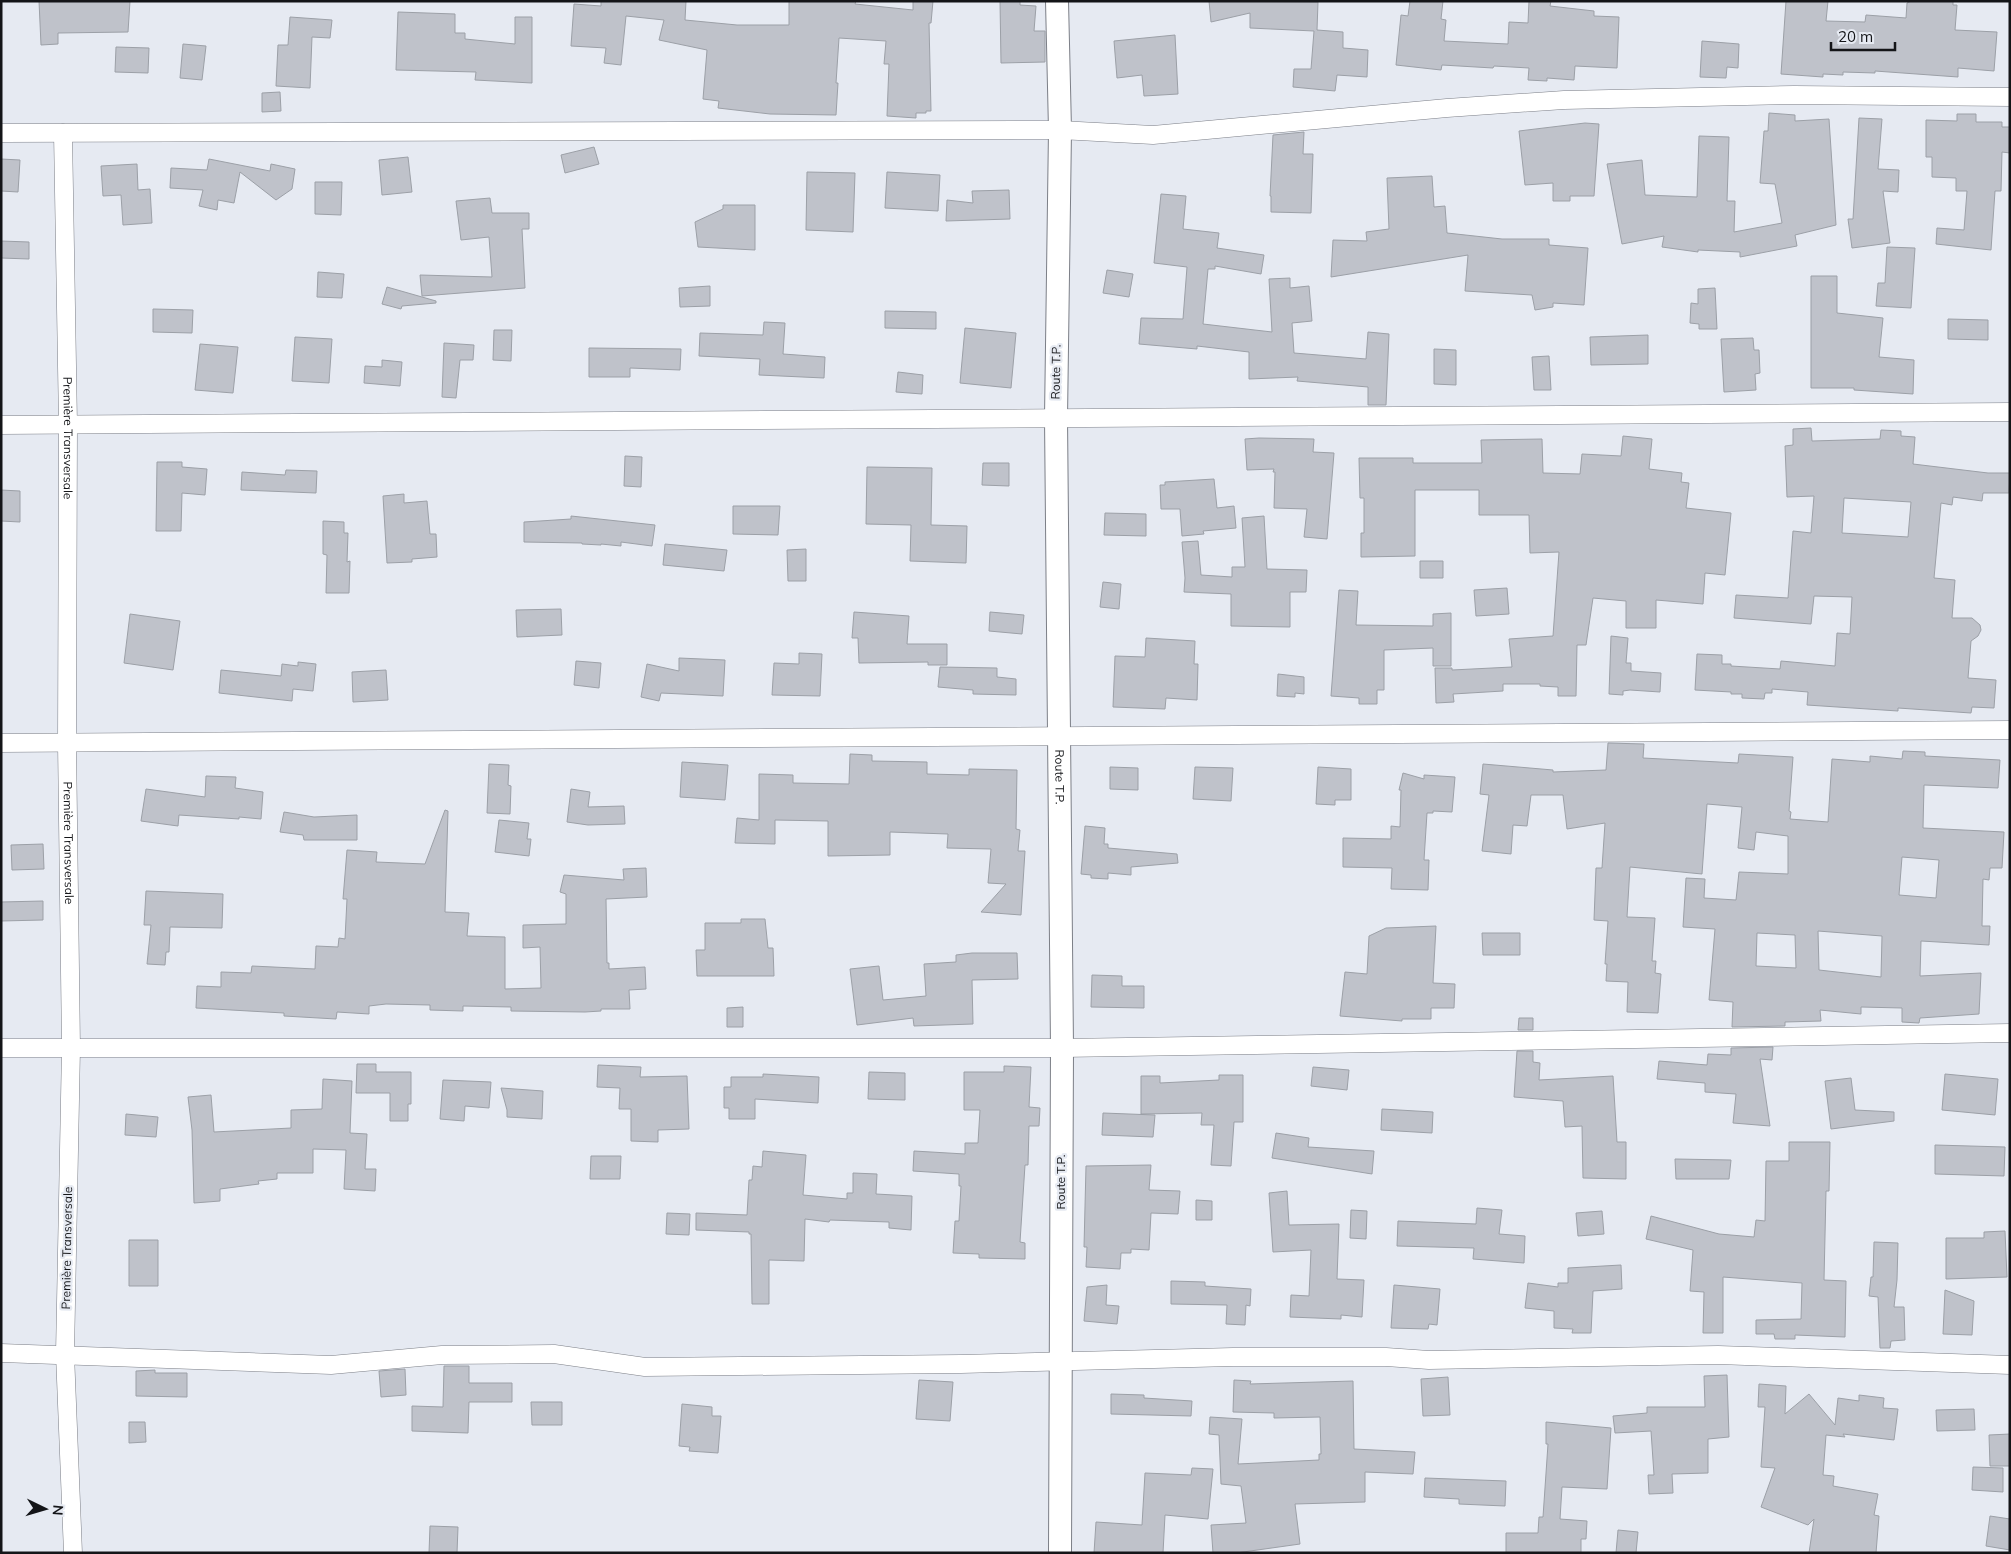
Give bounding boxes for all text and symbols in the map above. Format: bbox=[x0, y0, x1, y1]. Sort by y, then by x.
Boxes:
scale bar bbox=[1831, 20, 1895, 52]
text: 20 m bbox=[1838, 27, 1873, 46]
street label: Route T.P. bbox=[1048, 344, 1063, 400]
street label: Première Transversale bbox=[60, 376, 76, 499]
street label: Route T.P. bbox=[1052, 749, 1068, 805]
street label: Première Transversale bbox=[61, 781, 77, 904]
street label: Route T.P. bbox=[1053, 1155, 1068, 1209]
street label: Première Transversale bbox=[58, 1187, 75, 1309]
north arrow bbox=[20, 1484, 70, 1534]
text: N bbox=[49, 1504, 67, 1516]

